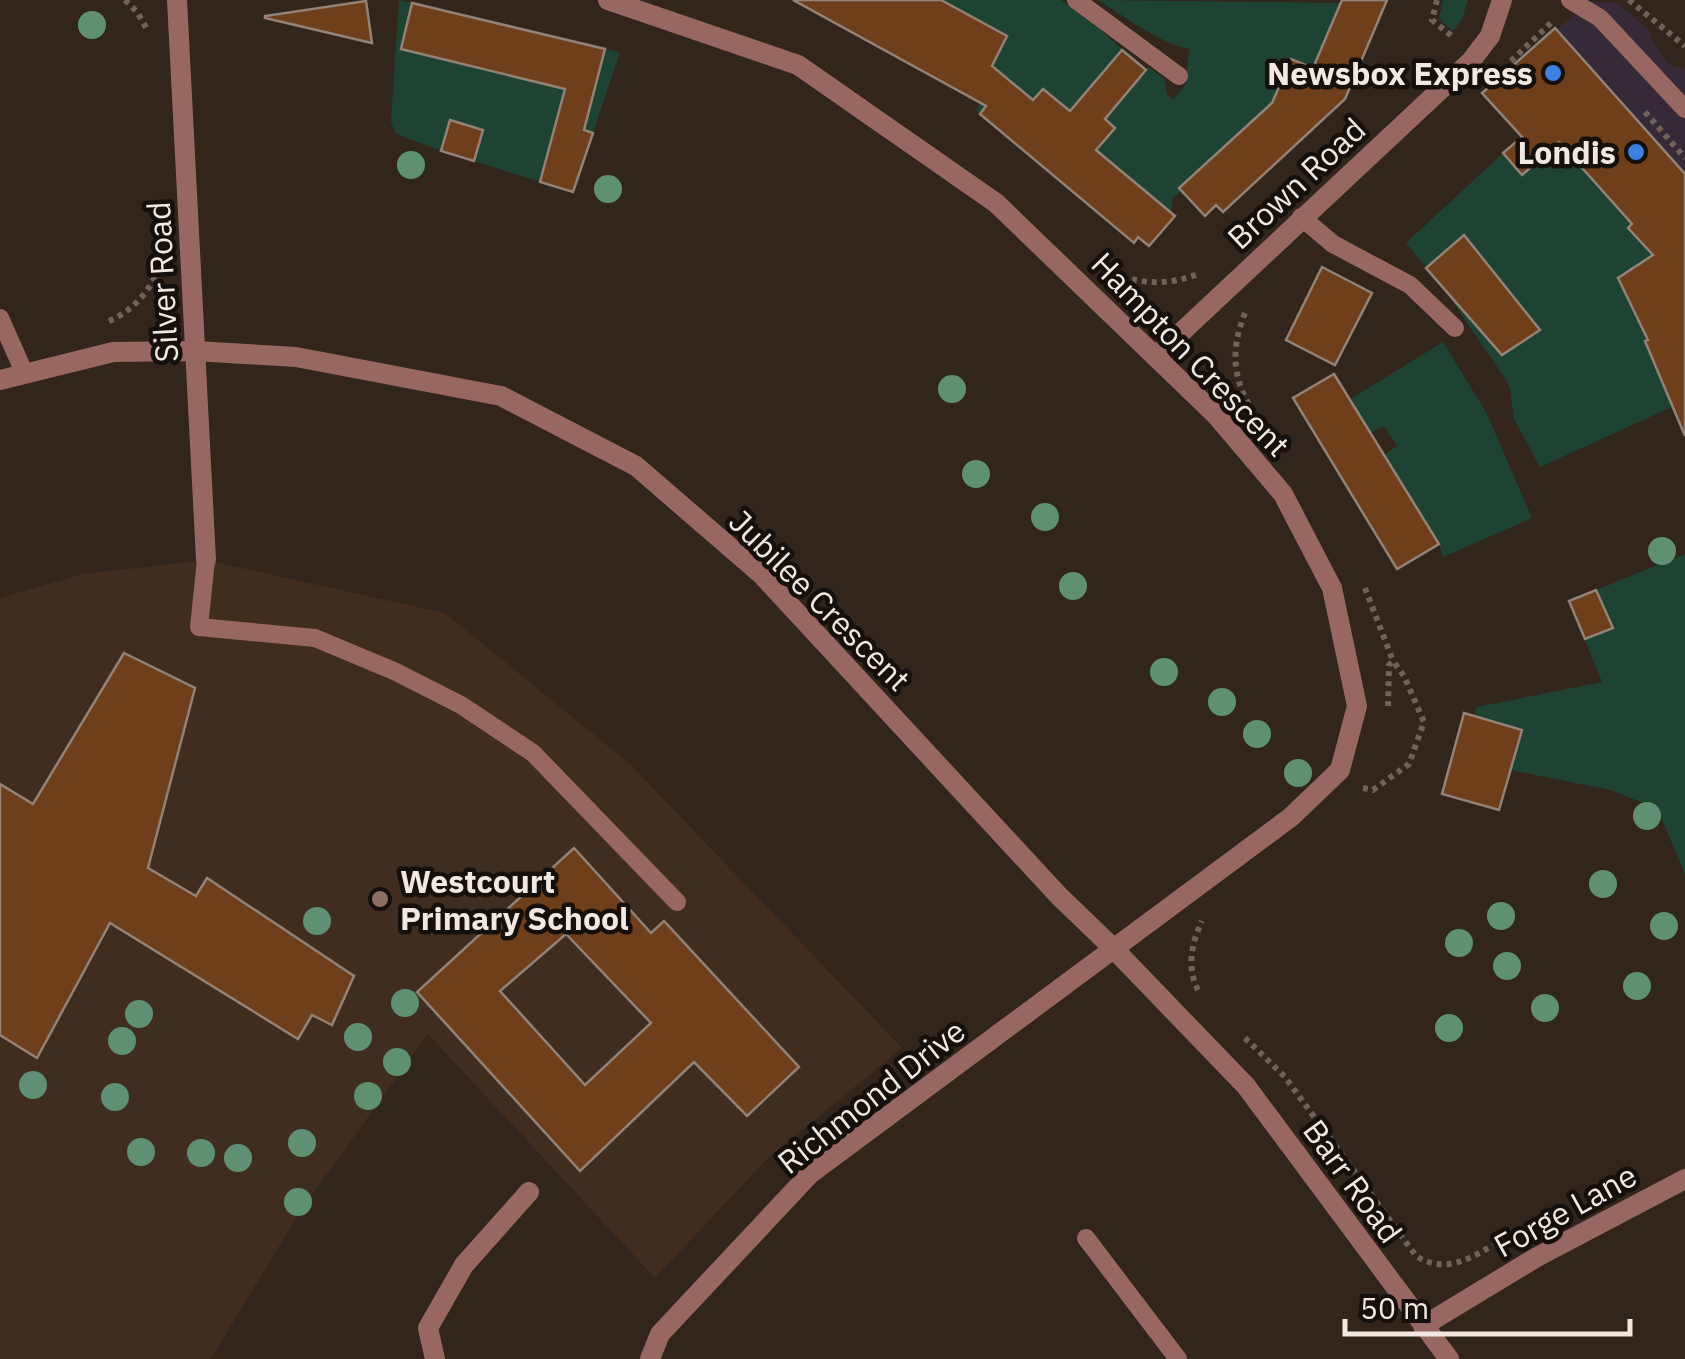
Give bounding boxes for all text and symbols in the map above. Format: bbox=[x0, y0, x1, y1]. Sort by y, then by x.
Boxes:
place label: Newsbox Express bbox=[1267, 52, 1533, 94]
marker: Newsbox Express bbox=[1542, 62, 1564, 84]
street label: Brown Road bbox=[1218, 108, 1374, 258]
place label: Londis bbox=[1518, 131, 1616, 173]
marker: Londis bbox=[1625, 141, 1647, 163]
street label: Silver Road bbox=[137, 201, 187, 363]
street label: Hampton Crescent bbox=[1083, 243, 1299, 465]
street label: Jubilee Crescent bbox=[720, 500, 920, 700]
place label: Westcourt Primary School bbox=[400, 860, 629, 939]
marker: Westcourt Primary School bbox=[369, 888, 391, 910]
street label: Richmond Drive bbox=[769, 1010, 973, 1182]
street label: Barr Road bbox=[1294, 1111, 1412, 1251]
street label: Forge Lane bbox=[1486, 1154, 1644, 1266]
scale bar bbox=[1345, 1274, 1630, 1336]
text: 50 m bbox=[1360, 1288, 1429, 1327]

